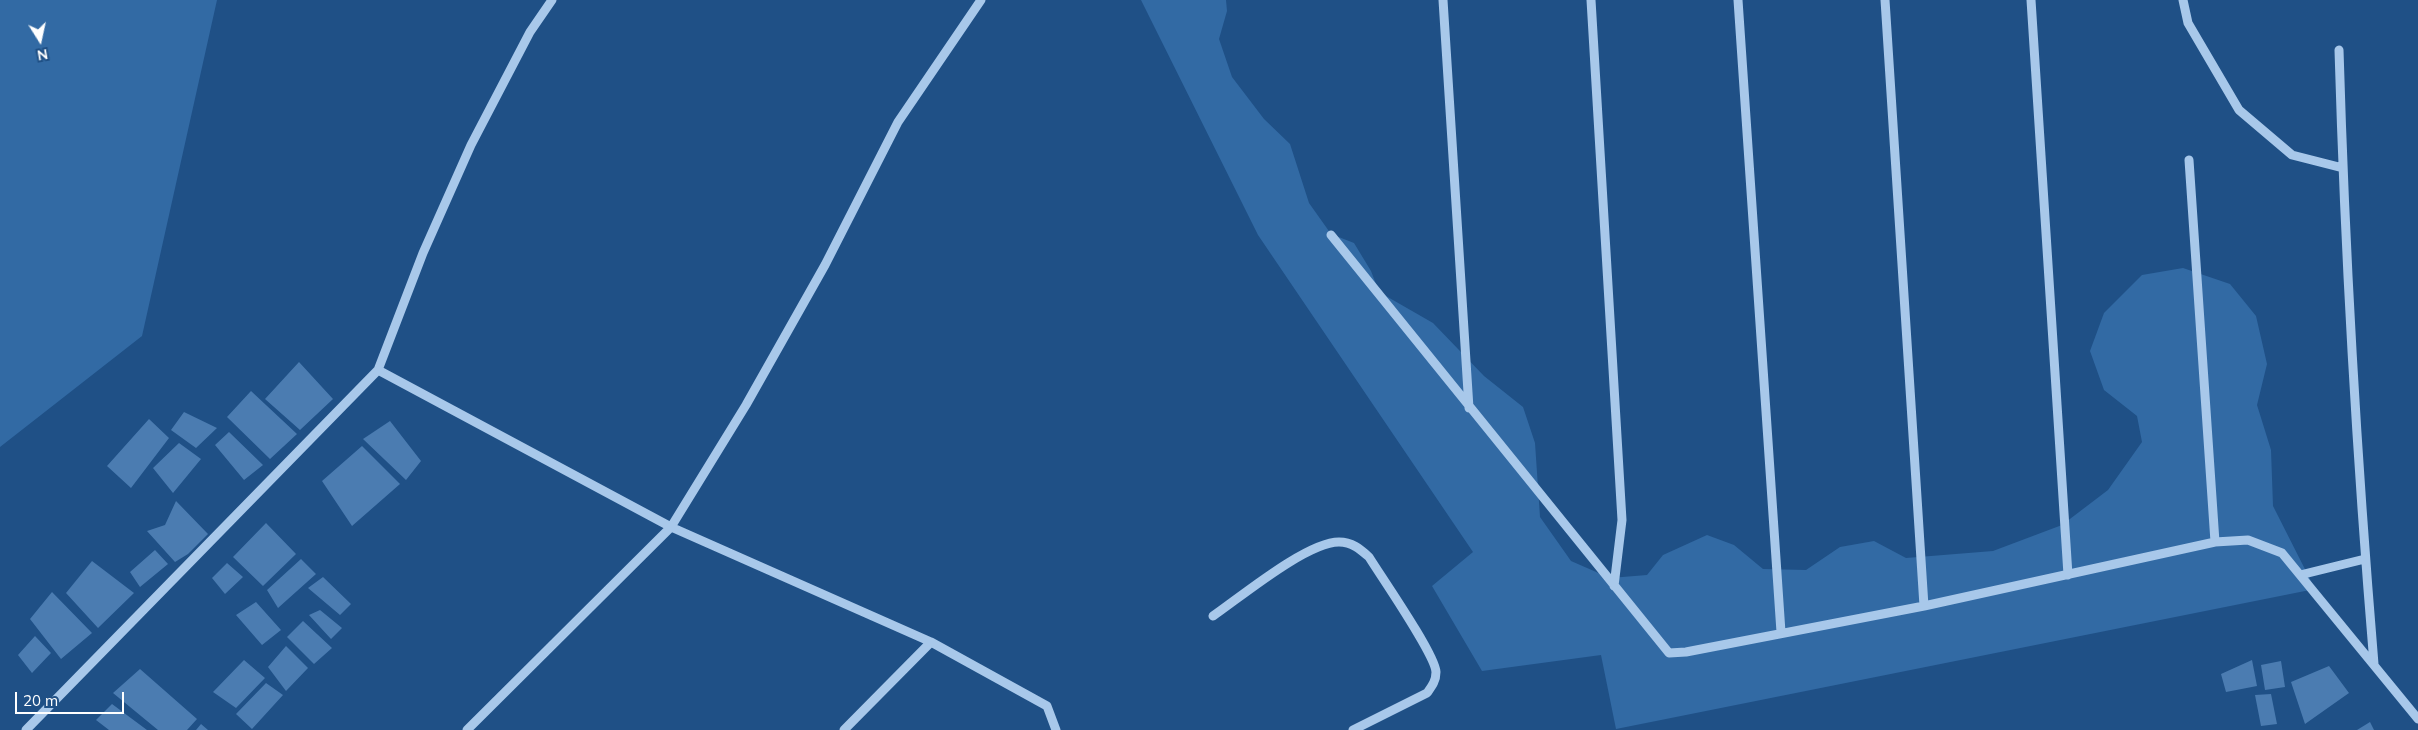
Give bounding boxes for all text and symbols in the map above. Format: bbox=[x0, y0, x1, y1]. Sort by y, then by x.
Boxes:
north arrow bbox=[15, 15, 65, 65]
text: N bbox=[36, 45, 49, 65]
scale bar bbox=[18, 682, 126, 714]
text: 20 m bbox=[23, 691, 58, 710]

